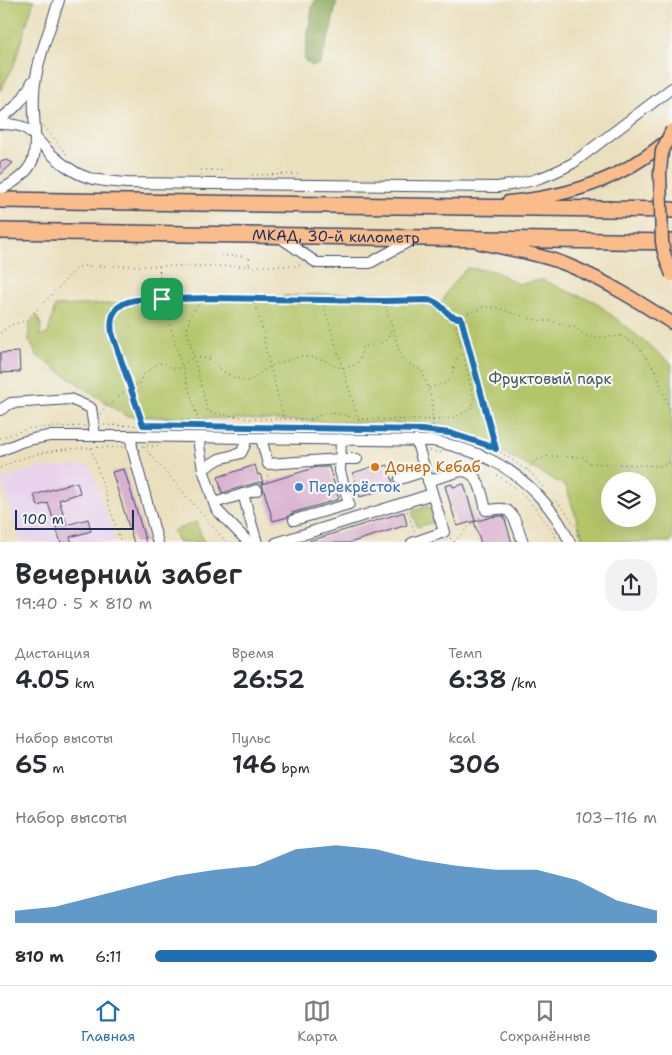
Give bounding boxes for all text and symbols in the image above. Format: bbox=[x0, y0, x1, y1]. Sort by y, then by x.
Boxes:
street label: МКАД, 30-й километр bbox=[252, 225, 420, 248]
pin bbox=[141, 278, 183, 320]
icon: arrive bbox=[148, 285, 176, 313]
park label: Фруктовый парк bbox=[489, 369, 611, 389]
place label: Донер Кебаб bbox=[385, 457, 481, 477]
marker: Донер Кебаб bbox=[369, 461, 381, 473]
map controls bbox=[601, 472, 656, 527]
button: layers bbox=[601, 472, 656, 527]
place label: Перекрёсток bbox=[309, 477, 400, 497]
marker: Перекрёсток bbox=[293, 481, 305, 493]
scale bar bbox=[15, 508, 134, 531]
text: 100 m bbox=[22, 510, 64, 528]
text: Вечерний забег bbox=[15, 555, 242, 593]
button: share bbox=[605, 559, 657, 611]
text: 19:40 · 5 × 810 m bbox=[15, 593, 152, 614]
text: Дистанция bbox=[15, 644, 90, 662]
text: Время bbox=[232, 644, 274, 662]
text: Темп bbox=[448, 644, 482, 662]
text: 4.05 bbox=[15, 662, 70, 696]
text: 26:52 bbox=[232, 662, 305, 696]
text: 6:38 bbox=[448, 662, 507, 696]
text: km bbox=[70, 674, 94, 692]
text: /km bbox=[507, 674, 536, 692]
text: Набор высоты bbox=[15, 729, 113, 747]
text: Пульс bbox=[232, 729, 271, 747]
text: kcal bbox=[448, 729, 476, 747]
text: 65 bbox=[15, 747, 48, 781]
text: 146 bbox=[232, 747, 277, 781]
text: 306 bbox=[448, 747, 500, 781]
text: m bbox=[48, 759, 64, 777]
text: bpm bbox=[277, 759, 310, 777]
text: Набор высоты bbox=[15, 807, 127, 828]
text: 103–116 m bbox=[575, 807, 657, 828]
text: 810 m bbox=[15, 946, 64, 967]
text: 6:11 bbox=[95, 946, 122, 967]
tab: Главная bbox=[81, 997, 135, 1045]
tab: Карта bbox=[297, 997, 337, 1045]
tab: Сохранённые bbox=[499, 997, 591, 1045]

